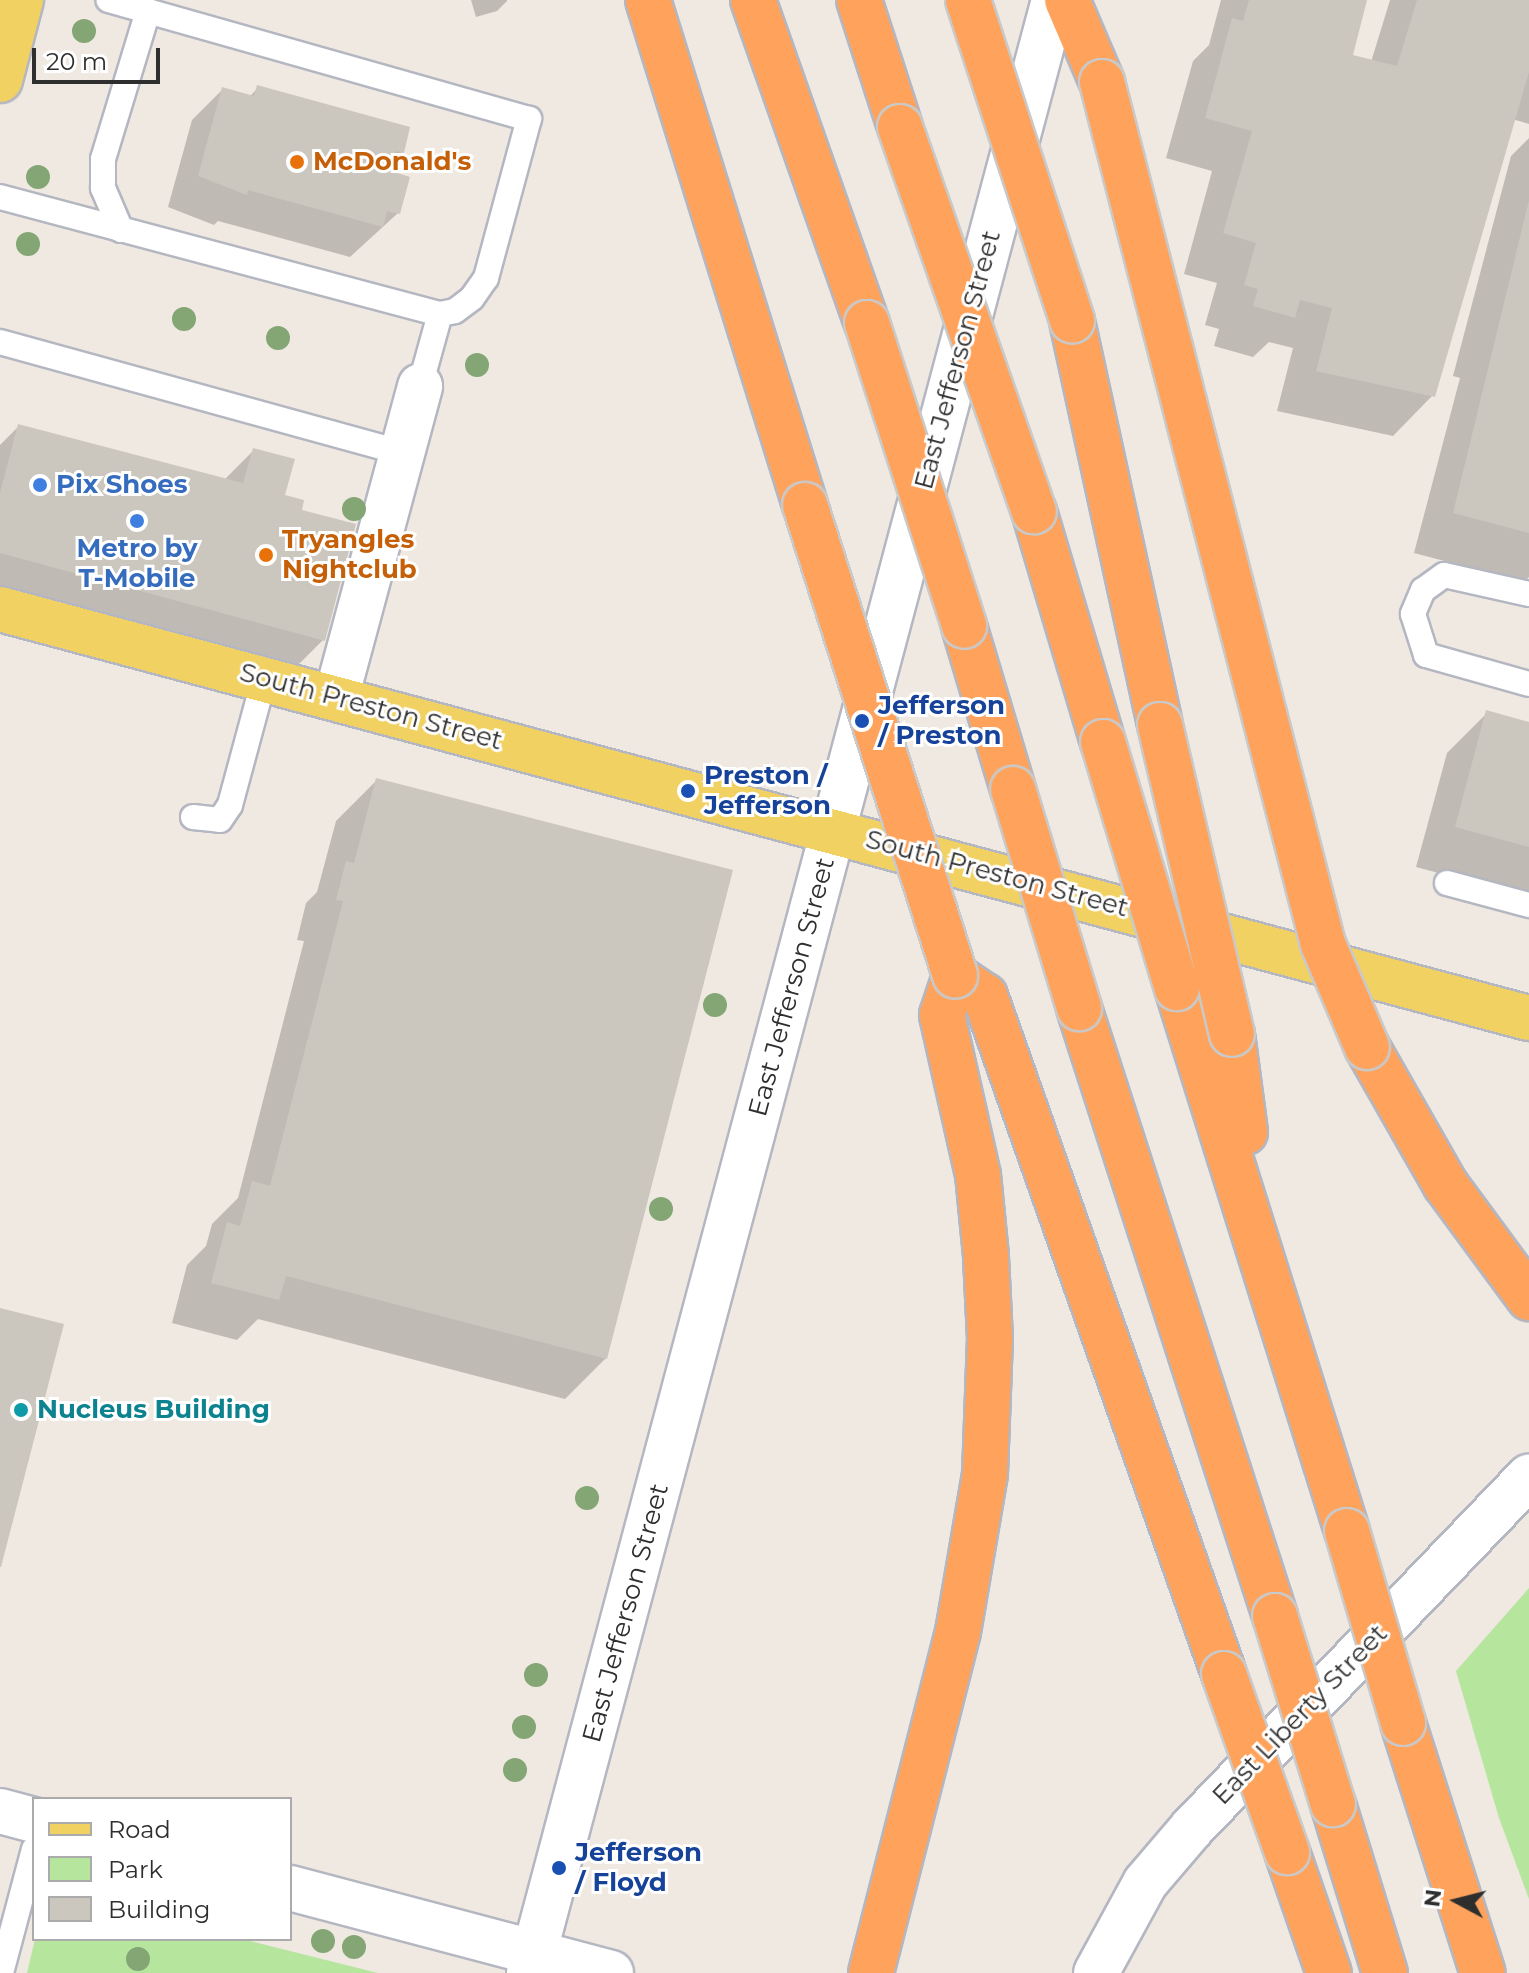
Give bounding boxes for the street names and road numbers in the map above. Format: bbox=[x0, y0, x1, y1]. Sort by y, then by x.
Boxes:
street label: East Jefferson Street bbox=[908, 227, 1008, 493]
street label: South Preston Street bbox=[236, 657, 506, 757]
street label: South Preston Street bbox=[862, 824, 1132, 924]
street label: East Jefferson Street bbox=[742, 854, 842, 1120]
street label: East Jefferson Street bbox=[576, 1480, 676, 1746]
street label: East Liberty Street bbox=[1206, 1618, 1394, 1812]

